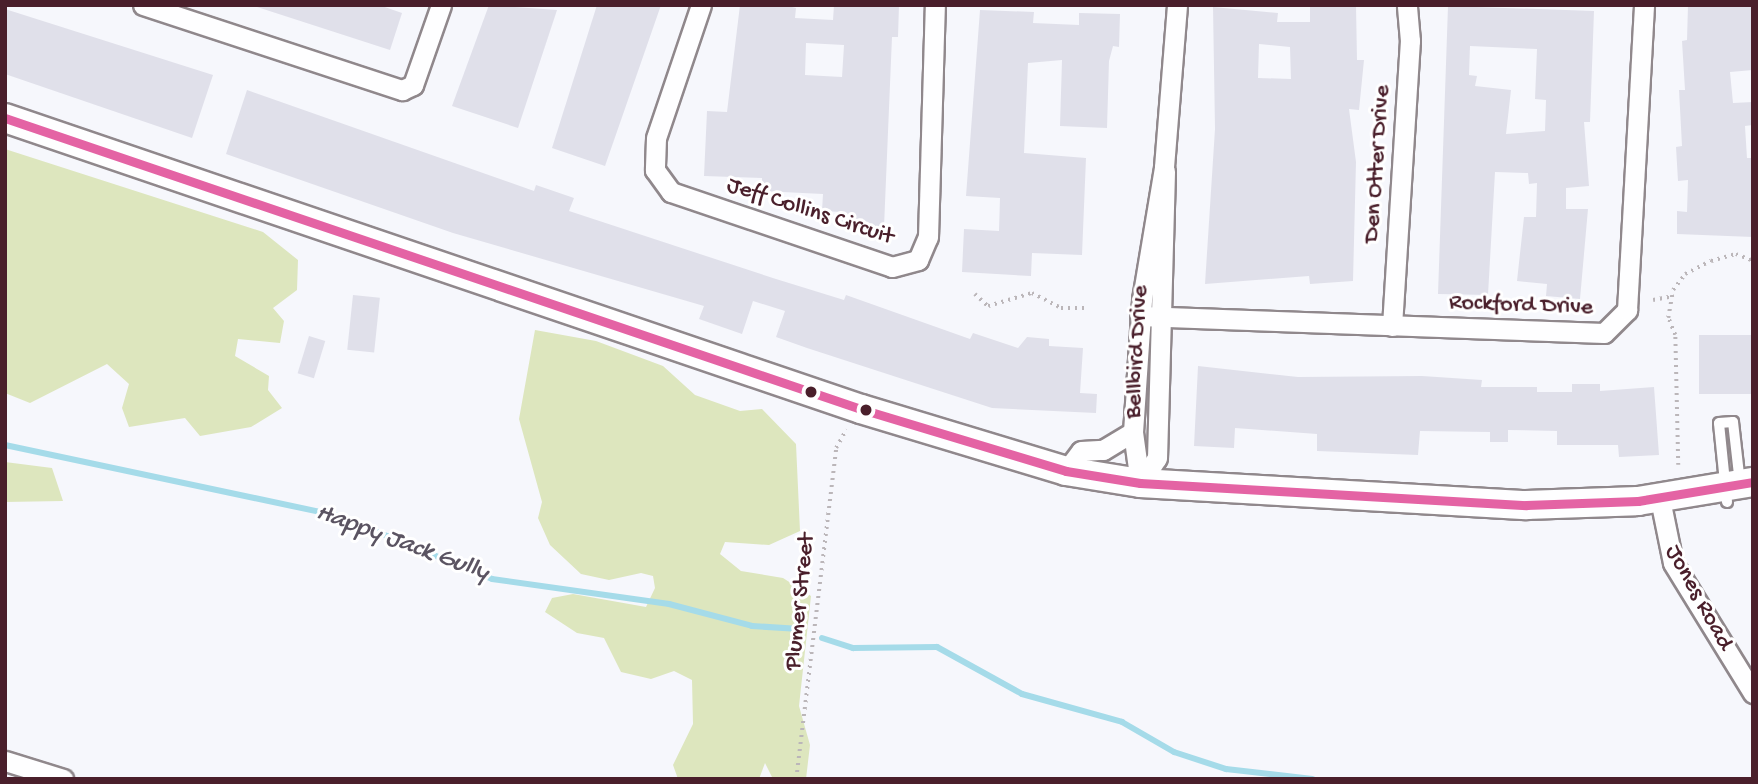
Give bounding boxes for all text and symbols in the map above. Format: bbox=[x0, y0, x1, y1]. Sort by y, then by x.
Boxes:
street label: Den Otter Drive bbox=[1358, 84, 1398, 244]
street label: Jeff Collins Circuit bbox=[723, 171, 897, 253]
street label: Bellbird Drive bbox=[1120, 285, 1156, 419]
street label: Rockford Drive bbox=[1448, 289, 1594, 323]
unlabelled marker bbox=[804, 385, 818, 399]
unlabelled marker bbox=[859, 403, 873, 417]
water label: Happy Jack Gully bbox=[311, 498, 493, 590]
street label: Plumer Street bbox=[779, 532, 823, 672]
street label: Jones Road bbox=[1657, 540, 1739, 656]

